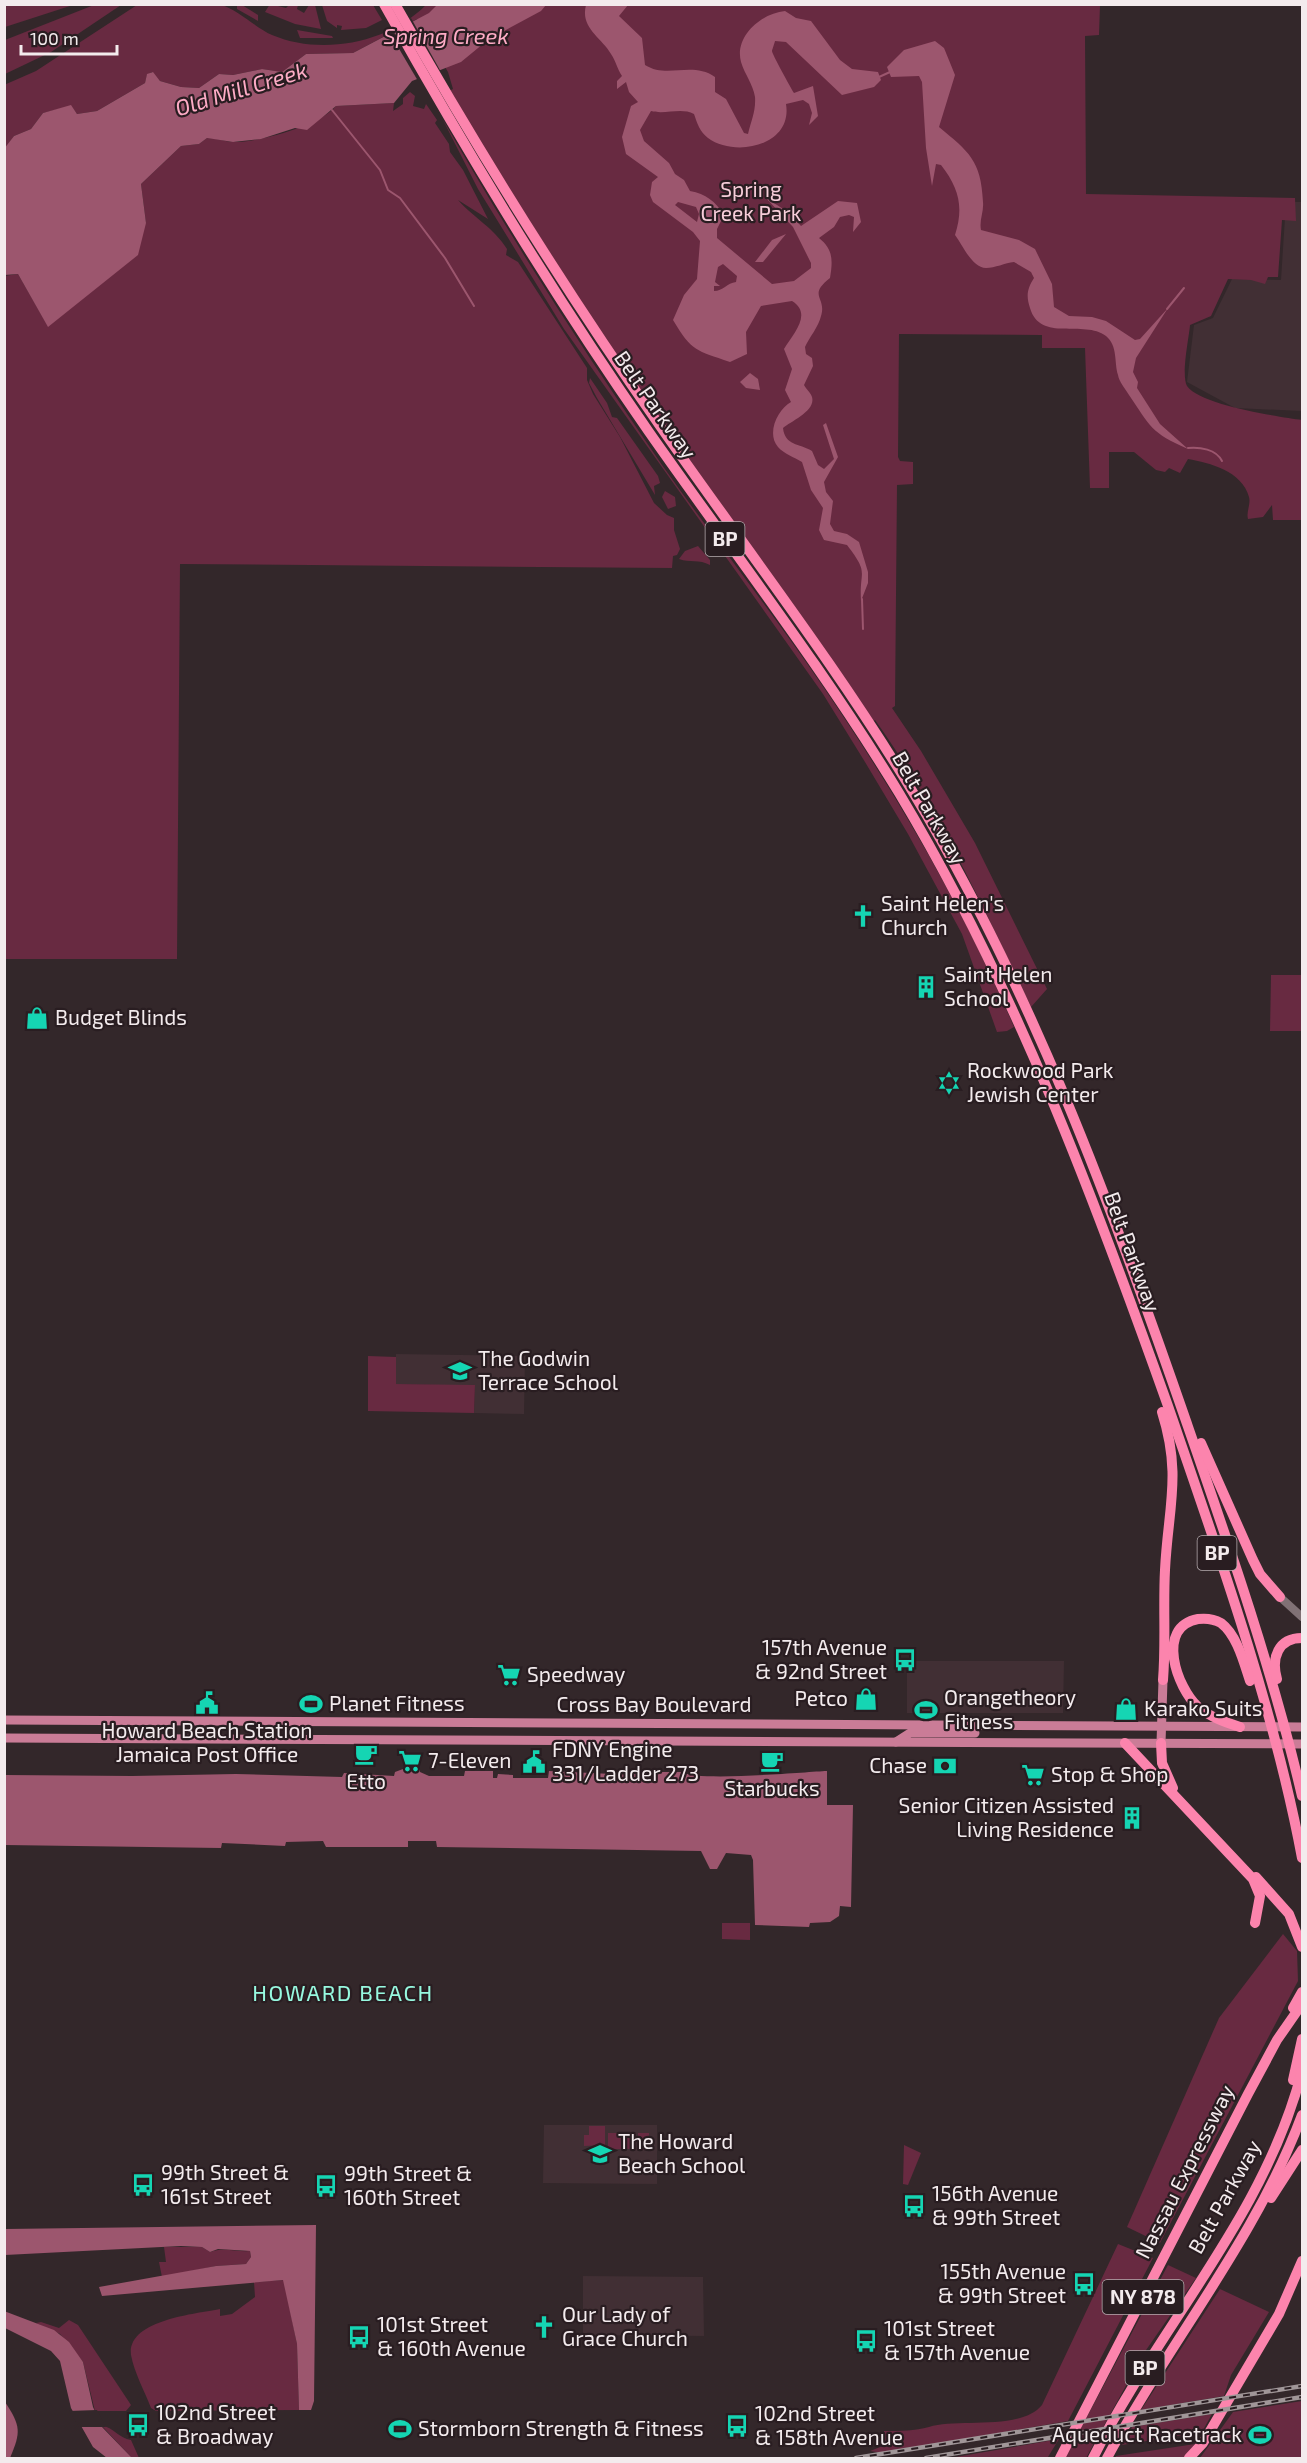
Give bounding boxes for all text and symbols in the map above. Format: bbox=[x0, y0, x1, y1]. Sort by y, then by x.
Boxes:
scale bar bbox=[21, 18, 117, 56]
water label: Spring Creek bbox=[383, 22, 509, 48]
text: 100 m bbox=[30, 27, 79, 49]
water label: Old Mill Creek bbox=[172, 56, 310, 120]
park label: Spring Creek Park bbox=[701, 176, 802, 225]
street label: Belt Parkway bbox=[610, 345, 703, 463]
road number: BP bbox=[706, 522, 744, 556]
street label: Belt Parkway bbox=[888, 746, 973, 868]
place label: Saint Helen's Church bbox=[881, 890, 1004, 939]
church icon: Saint Helen's Church bbox=[850, 903, 876, 929]
place label: Saint Helen School bbox=[944, 961, 1052, 1010]
building icon: Saint Helen School bbox=[913, 974, 939, 1000]
place label: Budget Blinds bbox=[55, 1004, 187, 1029]
shop icon: Budget Blinds bbox=[24, 1005, 50, 1031]
place label: Rockwood Park Jewish Center bbox=[967, 1057, 1114, 1106]
synagogue icon: Rockwood Park Jewish Center bbox=[936, 1070, 962, 1096]
street label: Belt Parkway bbox=[1100, 1188, 1167, 1315]
place label: The Godwin Terrace School bbox=[478, 1345, 619, 1394]
school or university icon: The Godwin Terrace School bbox=[447, 1358, 473, 1384]
road number: BP bbox=[1198, 1536, 1236, 1570]
place label: 157th Avenue & 92nd Street bbox=[755, 1634, 887, 1683]
bus stop icon: 157th Avenue & 92nd Street bbox=[892, 1647, 918, 1673]
place label: Speedway bbox=[527, 1661, 625, 1686]
supermarket icon: Speedway bbox=[496, 1662, 522, 1688]
place label: Orangetheory Fitness bbox=[944, 1684, 1076, 1733]
place label: Petco bbox=[794, 1685, 848, 1710]
shop icon: Petco bbox=[853, 1686, 879, 1712]
public building icon: Howard Beach Station Jamaica Post Office bbox=[194, 1690, 220, 1716]
place label: Planet Fitness bbox=[329, 1690, 465, 1715]
sports icon: Planet Fitness bbox=[298, 1691, 324, 1717]
street label: Cross Bay Boulevard bbox=[556, 1691, 752, 1716]
place label: Karako Suits bbox=[1144, 1695, 1263, 1720]
shop icon: Karako Suits bbox=[1113, 1696, 1139, 1722]
sports icon: Orangetheory Fitness bbox=[913, 1697, 939, 1723]
place label: Howard Beach Station Jamaica Post Office bbox=[101, 1717, 313, 1766]
place label: FDNY Engine 331/Ladder 273 bbox=[552, 1736, 699, 1785]
cafe icon: Etto bbox=[353, 1741, 379, 1767]
place label: 7-Eleven bbox=[428, 1747, 511, 1772]
supermarket icon: 7-Eleven bbox=[397, 1748, 423, 1774]
cafe icon: Starbucks bbox=[759, 1748, 785, 1774]
public building icon: FDNY Engine 331/Ladder 273 bbox=[521, 1749, 547, 1775]
place label: Chase bbox=[869, 1752, 927, 1777]
bank icon: Chase bbox=[932, 1753, 958, 1779]
place label: Stop & Shop bbox=[1051, 1761, 1168, 1786]
supermarket icon: Stop & Shop bbox=[1020, 1762, 1046, 1788]
place label: Etto bbox=[346, 1768, 386, 1793]
place label: Starbucks bbox=[724, 1775, 820, 1800]
place label: Senior Citizen Assisted Living Residence bbox=[899, 1792, 1114, 1841]
building icon: Senior Citizen Assisted Living Residence bbox=[1119, 1805, 1145, 1831]
district label: HOWARD BEACH bbox=[252, 1979, 434, 2005]
street label: Nassau Expressway bbox=[1129, 2080, 1238, 2262]
place label: The Howard Beach School bbox=[618, 2128, 746, 2177]
street label: Belt Parkway bbox=[1182, 2135, 1265, 2257]
school or university icon: The Howard Beach School bbox=[587, 2141, 613, 2167]
place label: 99th Street & 161st Street bbox=[161, 2159, 289, 2208]
place label: 99th Street & 160th Street bbox=[344, 2160, 472, 2209]
bus stop icon: 99th Street & 161st Street bbox=[130, 2172, 156, 2198]
bus stop icon: 99th Street & 160th Street bbox=[313, 2173, 339, 2199]
place label: 156th Avenue & 99th Street bbox=[932, 2180, 1060, 2229]
bus stop icon: 156th Avenue & 99th Street bbox=[901, 2193, 927, 2219]
place label: 155th Avenue & 99th Street bbox=[938, 2258, 1066, 2307]
bus stop icon: 155th Avenue & 99th Street bbox=[1071, 2271, 1097, 2297]
road number: NY 878 bbox=[1102, 2280, 1184, 2314]
place label: Our Lady of Grace Church bbox=[562, 2301, 688, 2350]
place label: 101st Street & 160th Avenue bbox=[377, 2311, 526, 2360]
church icon: Our Lady of Grace Church bbox=[531, 2314, 557, 2340]
place label: 101st Street & 157th Avenue bbox=[884, 2315, 1030, 2364]
bus stop icon: 101st Street & 160th Avenue bbox=[346, 2324, 372, 2350]
bus stop icon: 101st Street & 157th Avenue bbox=[853, 2328, 879, 2354]
road number: BP bbox=[1126, 2351, 1164, 2385]
place label: 102nd Street & Broadway bbox=[156, 2399, 276, 2448]
place label: 102nd Street & 158th Avenue bbox=[755, 2400, 903, 2449]
bus stop icon: 102nd Street & Broadway bbox=[125, 2412, 151, 2438]
bus stop icon: 102nd Street & 158th Avenue bbox=[724, 2413, 750, 2439]
place label: Stormborn Strength & Fitness bbox=[418, 2415, 704, 2440]
sports icon: Stormborn Strength & Fitness bbox=[387, 2416, 413, 2442]
place label: Aqueduct Racetrack bbox=[1052, 2421, 1242, 2446]
sports icon: Aqueduct Racetrack bbox=[1247, 2422, 1273, 2448]

